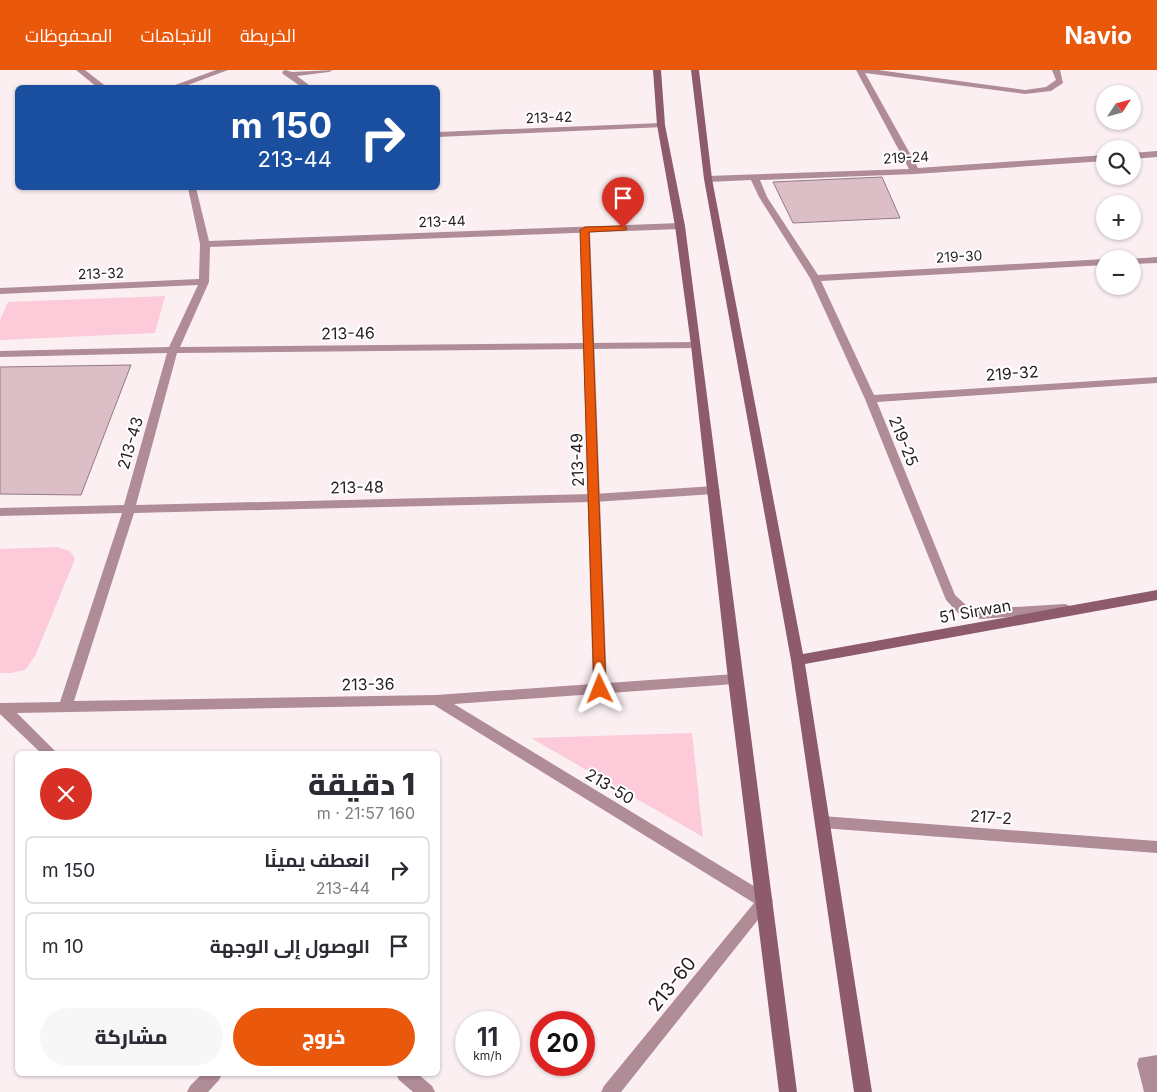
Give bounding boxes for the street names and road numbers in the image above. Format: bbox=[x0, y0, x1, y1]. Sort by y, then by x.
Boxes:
street label: 213-42 bbox=[525, 108, 573, 126]
street label: 219-24 bbox=[882, 147, 930, 167]
street label: 213-44 bbox=[418, 212, 466, 230]
street label: 219-30 bbox=[935, 246, 983, 266]
street label: 213-32 bbox=[78, 264, 124, 282]
street label: 213-46 bbox=[321, 323, 375, 343]
street label: 219-32 bbox=[985, 361, 1039, 385]
street label: 219-25 bbox=[885, 413, 923, 469]
street label: 213-43 bbox=[113, 414, 147, 472]
street label: 213-49 bbox=[566, 433, 588, 487]
street label: 213-48 bbox=[330, 477, 384, 497]
street label: 51 Sirwan bbox=[938, 595, 1012, 627]
street label: 213-36 bbox=[341, 674, 395, 694]
street label: 213-50 bbox=[582, 764, 638, 808]
street label: 217-2 bbox=[969, 806, 1013, 828]
street label: 213-60 bbox=[643, 952, 701, 1016]

